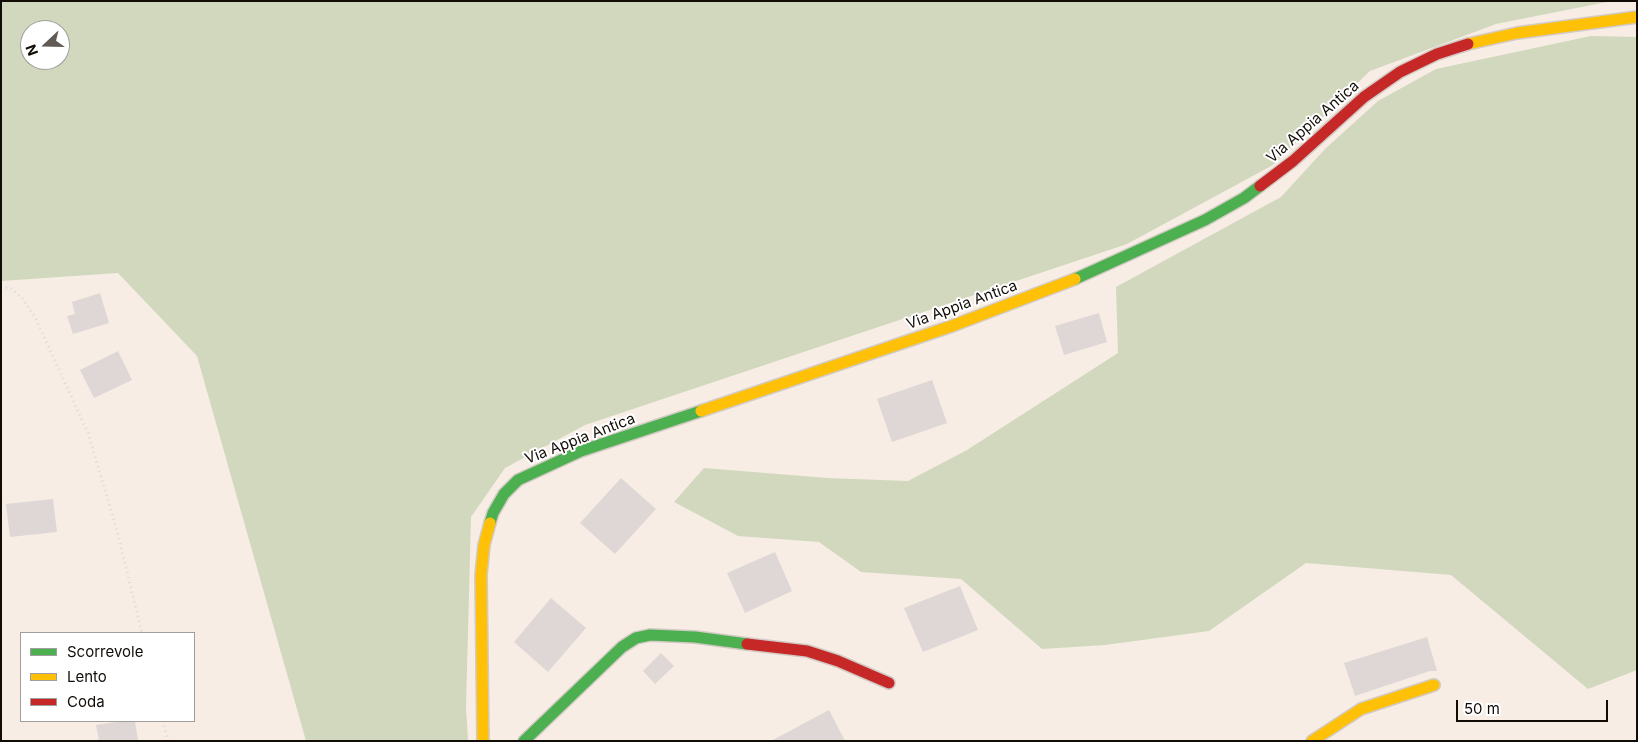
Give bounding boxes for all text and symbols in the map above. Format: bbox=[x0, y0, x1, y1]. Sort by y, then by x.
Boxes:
north arrow bbox=[20, 20, 70, 70]
text: N bbox=[22, 42, 41, 58]
street label: Via Appia Antica bbox=[1263, 77, 1363, 167]
street label: Via Appia Antica bbox=[904, 277, 1020, 333]
street label: Via Appia Antica bbox=[522, 410, 638, 468]
legend bbox=[20, 632, 195, 722]
text: Scorrevole bbox=[67, 642, 143, 661]
text: Lento bbox=[67, 667, 107, 686]
scale bar bbox=[1458, 690, 1610, 722]
text: Coda bbox=[67, 692, 105, 711]
text: 50 m bbox=[1464, 699, 1500, 718]

